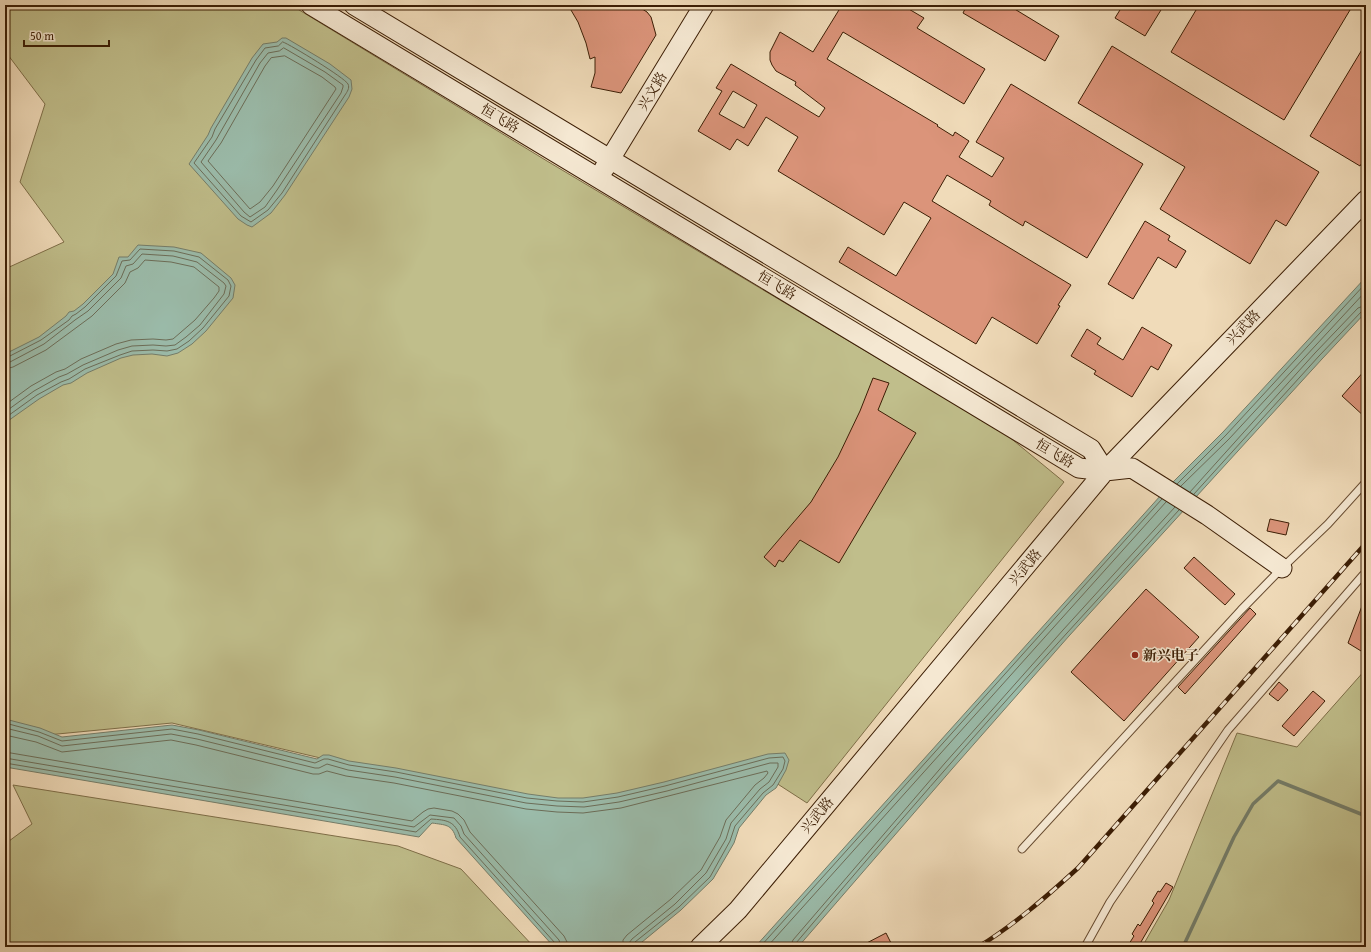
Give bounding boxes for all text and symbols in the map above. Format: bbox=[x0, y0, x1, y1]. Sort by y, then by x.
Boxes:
scale bar bbox=[24, 22, 109, 48]
text: 50 m bbox=[30, 27, 54, 44]
street label: 兴文路 bbox=[633, 68, 671, 114]
street label: 恒飞路 bbox=[477, 99, 523, 137]
street label: 恒飞路 bbox=[754, 266, 800, 304]
street label: 兴武路 bbox=[1221, 305, 1265, 349]
street label: 恒飞路 bbox=[1032, 434, 1078, 472]
street label: 兴武路 bbox=[1004, 544, 1046, 590]
place label: 新兴电子 bbox=[1143, 645, 1199, 665]
marker: 新兴电子 bbox=[1130, 650, 1140, 660]
street label: 兴武路 bbox=[796, 792, 838, 838]

